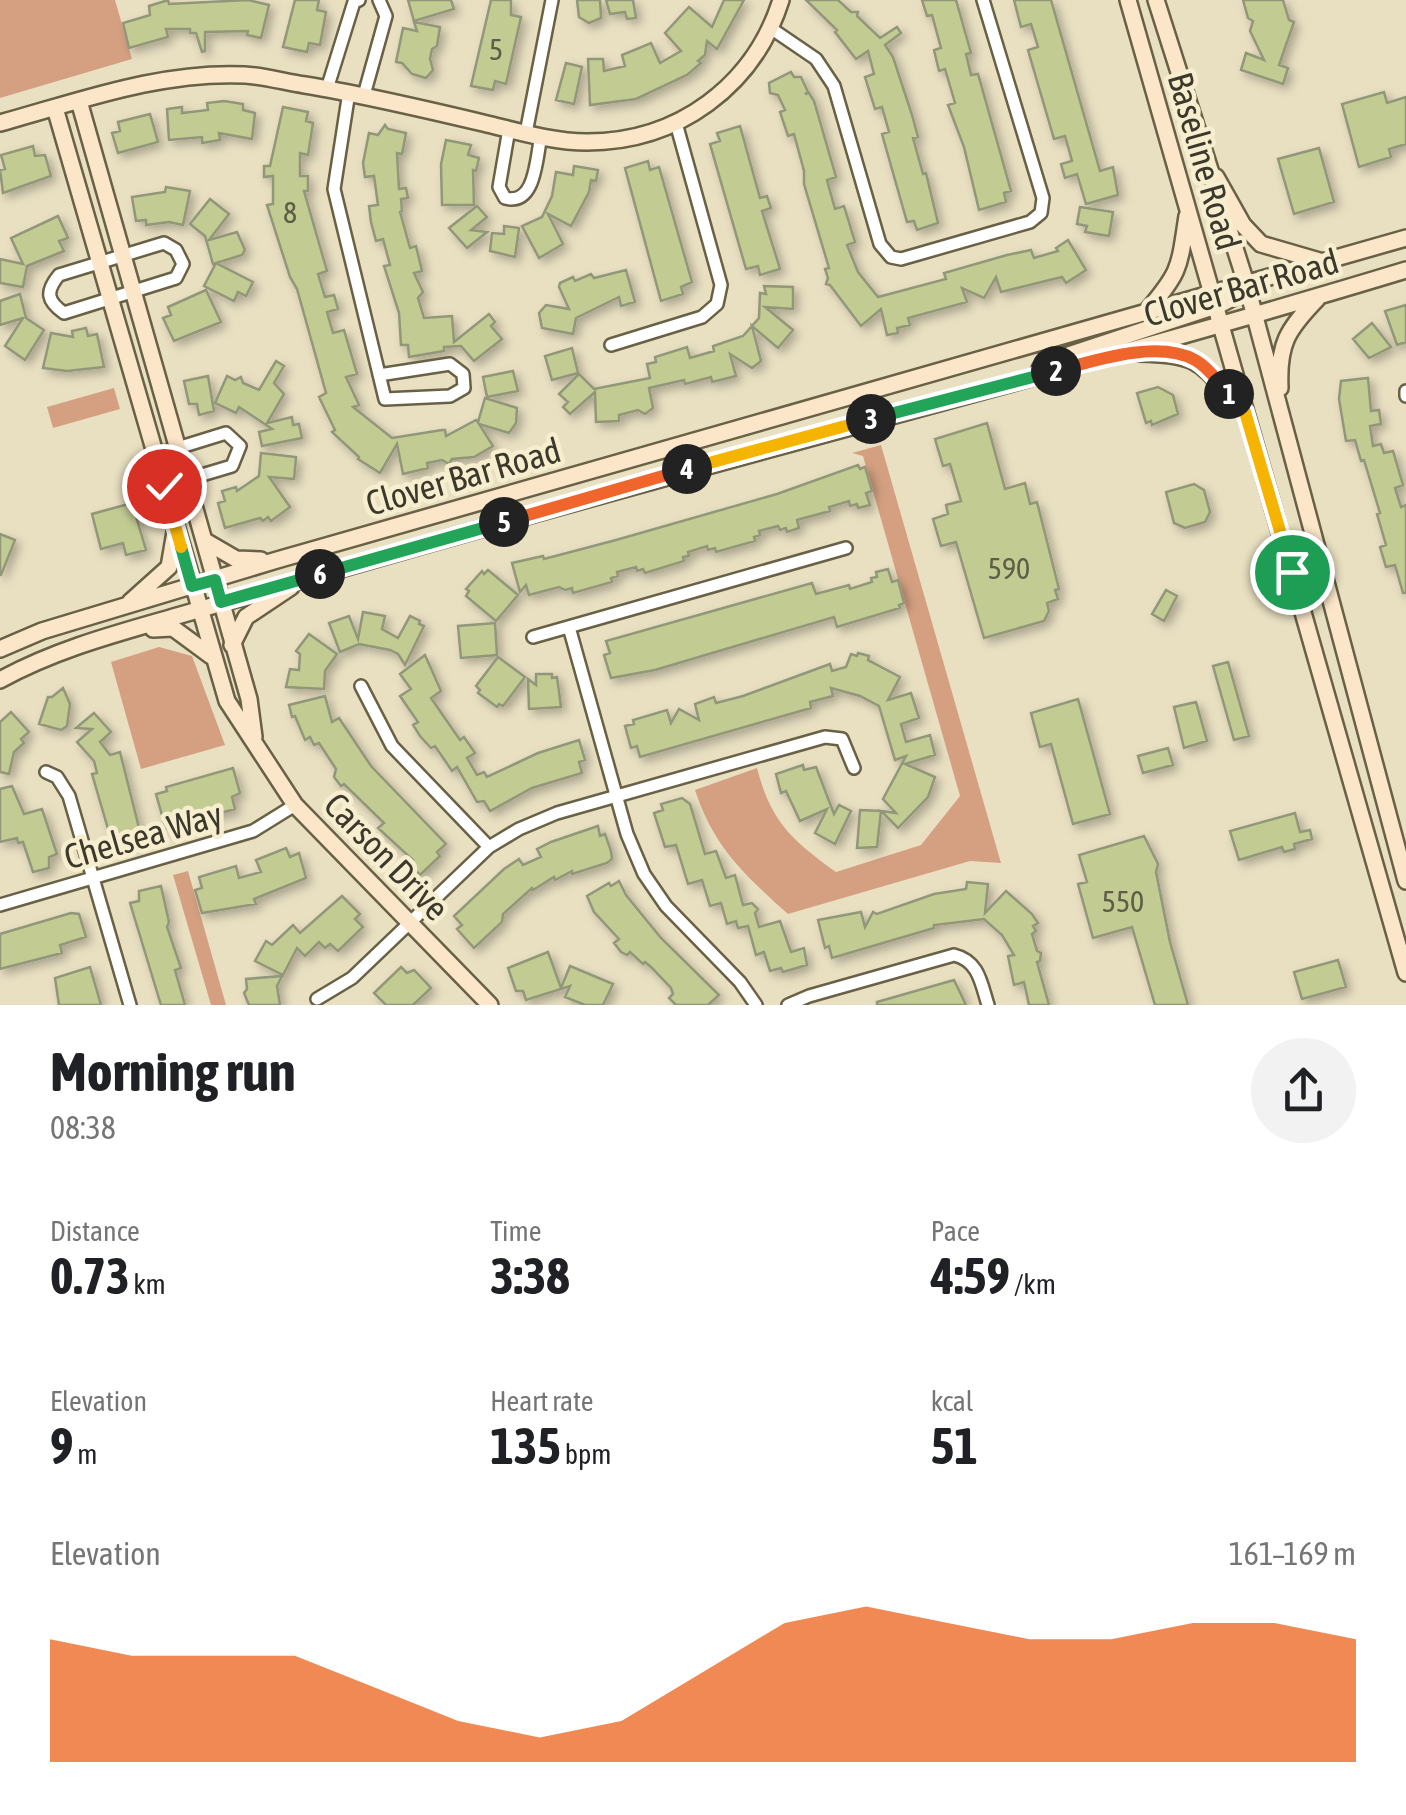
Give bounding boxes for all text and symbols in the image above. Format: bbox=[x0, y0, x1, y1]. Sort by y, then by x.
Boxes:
house number: 5 bbox=[489, 32, 503, 66]
street label: Baseline Road bbox=[1161, 68, 1249, 254]
house number: 8 bbox=[283, 195, 297, 229]
street label: Clover Bar Road bbox=[1139, 240, 1343, 334]
pin: 2 bbox=[1031, 346, 1081, 396]
text: 2 bbox=[1049, 355, 1063, 387]
pin: 1 bbox=[1204, 369, 1254, 419]
text: 1 bbox=[1222, 378, 1236, 410]
pin: 3 bbox=[846, 394, 896, 444]
text: 3 bbox=[864, 403, 878, 435]
street label: Clover Bar Road bbox=[361, 429, 565, 523]
pin bbox=[122, 444, 207, 529]
pin: 4 bbox=[662, 444, 712, 494]
text: 4 bbox=[680, 453, 694, 485]
icon: check bbox=[137, 459, 192, 514]
pin: 5 bbox=[479, 497, 529, 547]
text: 5 bbox=[497, 506, 511, 538]
pin bbox=[1250, 530, 1335, 615]
icon: arrive bbox=[1265, 545, 1320, 600]
pin: 6 bbox=[295, 549, 345, 599]
house number: 590 bbox=[988, 551, 1030, 585]
text: 6 bbox=[313, 558, 327, 590]
street label: Carson Drive bbox=[317, 784, 457, 928]
street label: Chelsea Way bbox=[60, 793, 226, 877]
house number: 550 bbox=[1102, 884, 1144, 918]
button: share bbox=[1251, 1038, 1356, 1143]
text: Morning run bbox=[50, 1040, 296, 1103]
text: 08:38 bbox=[50, 1109, 116, 1146]
text: Distance bbox=[50, 1215, 140, 1247]
text: Time bbox=[490, 1215, 541, 1247]
text: Pace bbox=[931, 1215, 980, 1247]
text: 0.73 bbox=[50, 1247, 129, 1305]
text: 3:38 bbox=[490, 1247, 570, 1305]
text: 4:59 bbox=[931, 1247, 1010, 1305]
text: km bbox=[129, 1268, 166, 1300]
text: /km bbox=[1010, 1268, 1056, 1300]
text: Elevation bbox=[50, 1385, 147, 1417]
text: Heart rate bbox=[490, 1385, 593, 1417]
text: kcal bbox=[931, 1385, 973, 1417]
text: 9 bbox=[50, 1417, 74, 1475]
text: 135 bbox=[490, 1417, 561, 1475]
text: 51 bbox=[931, 1417, 978, 1475]
text: m bbox=[74, 1438, 98, 1470]
text: bpm bbox=[561, 1438, 611, 1470]
text: Elevation bbox=[50, 1535, 161, 1572]
text: 161–169 m bbox=[1229, 1535, 1356, 1572]

